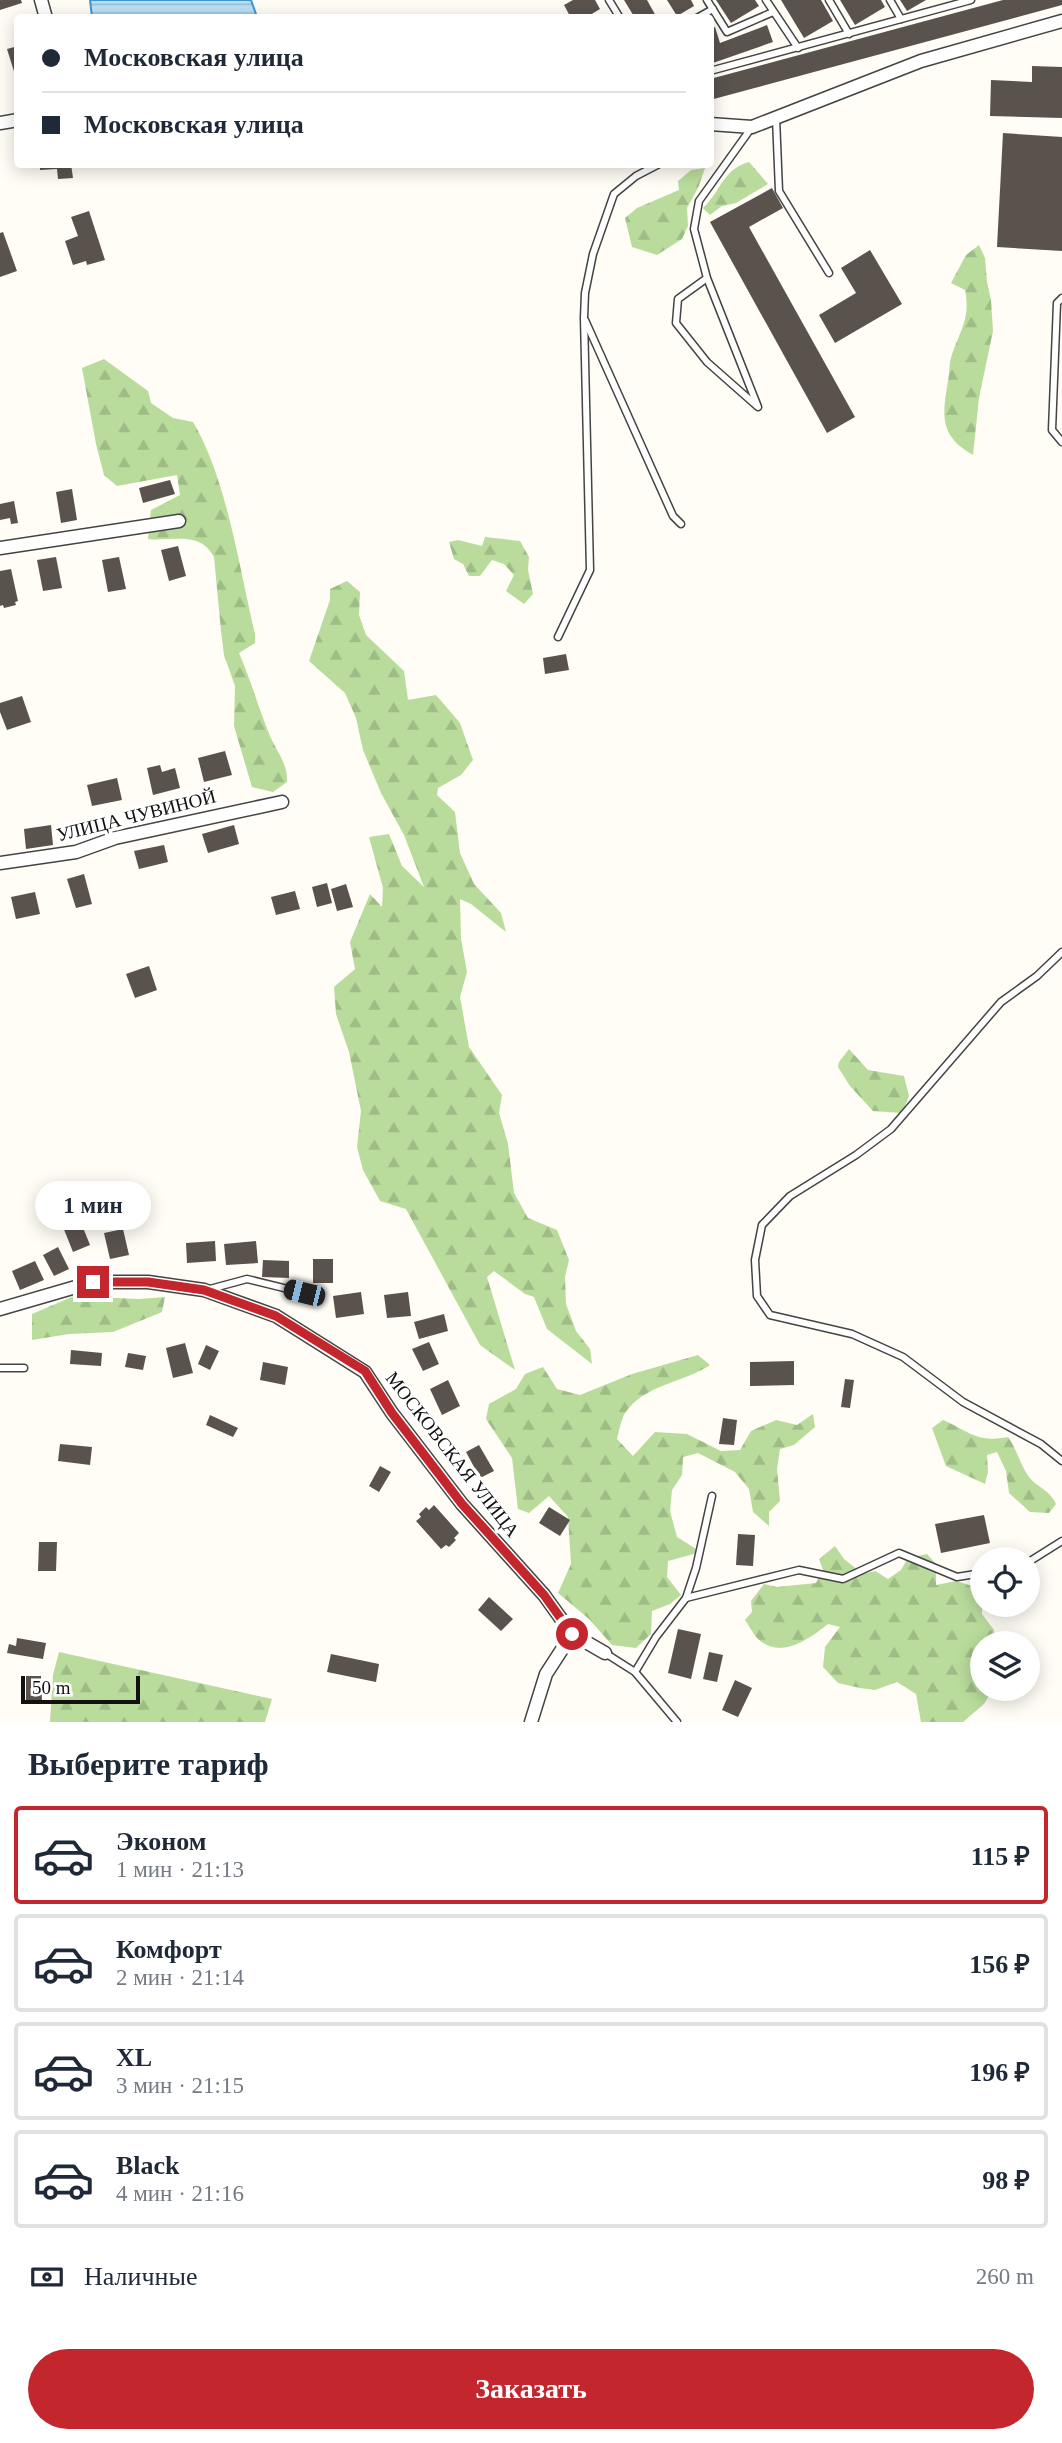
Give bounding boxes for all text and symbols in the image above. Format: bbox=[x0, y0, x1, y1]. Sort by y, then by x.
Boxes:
text: Московская улица bbox=[84, 43, 304, 72]
text: Московская улица bbox=[84, 110, 304, 139]
street label: УЛИЦА ЧУВИНОЙ bbox=[54, 785, 218, 845]
callout: 1 мин bbox=[35, 1180, 151, 1230]
text: 1 мин bbox=[63, 1193, 123, 1218]
route end bbox=[77, 1266, 109, 1298]
car bbox=[282, 1278, 327, 1308]
street label: МОСКОВСКАЯ УЛИЦА bbox=[382, 1367, 524, 1541]
map controls bbox=[970, 1547, 1040, 1701]
button: locate bbox=[970, 1547, 1040, 1617]
route start bbox=[556, 1618, 588, 1650]
button: layers bbox=[970, 1631, 1040, 1701]
scale bar bbox=[21, 1673, 140, 1705]
text: 50 m bbox=[32, 1677, 71, 1698]
text: Выберите тариф bbox=[28, 1746, 269, 1782]
icon: car bbox=[32, 1824, 95, 1887]
text: Эконом bbox=[116, 1827, 206, 1856]
text: 115 ₽ bbox=[971, 1842, 1030, 1871]
text: 1 мин · 21:13 bbox=[116, 1857, 244, 1882]
icon: car bbox=[32, 1932, 95, 1995]
text: Комфорт bbox=[116, 1935, 222, 1964]
text: 156 ₽ bbox=[969, 1950, 1030, 1979]
text: 2 мин · 21:14 bbox=[116, 1965, 244, 1990]
icon: car bbox=[32, 2040, 95, 2103]
text: XL bbox=[116, 2043, 152, 2072]
text: 196 ₽ bbox=[969, 2058, 1030, 2087]
text: 3 мин · 21:15 bbox=[116, 2073, 244, 2098]
icon: car bbox=[32, 2148, 95, 2211]
text: Black bbox=[116, 2151, 180, 2180]
text: 98 ₽ bbox=[982, 2166, 1030, 2195]
text: 4 мин · 21:16 bbox=[116, 2181, 244, 2206]
icon: cash bbox=[28, 2258, 66, 2296]
text: Наличные bbox=[84, 2262, 197, 2291]
text: 260 m bbox=[976, 2264, 1034, 2289]
button: Заказать bbox=[28, 2349, 1034, 2429]

